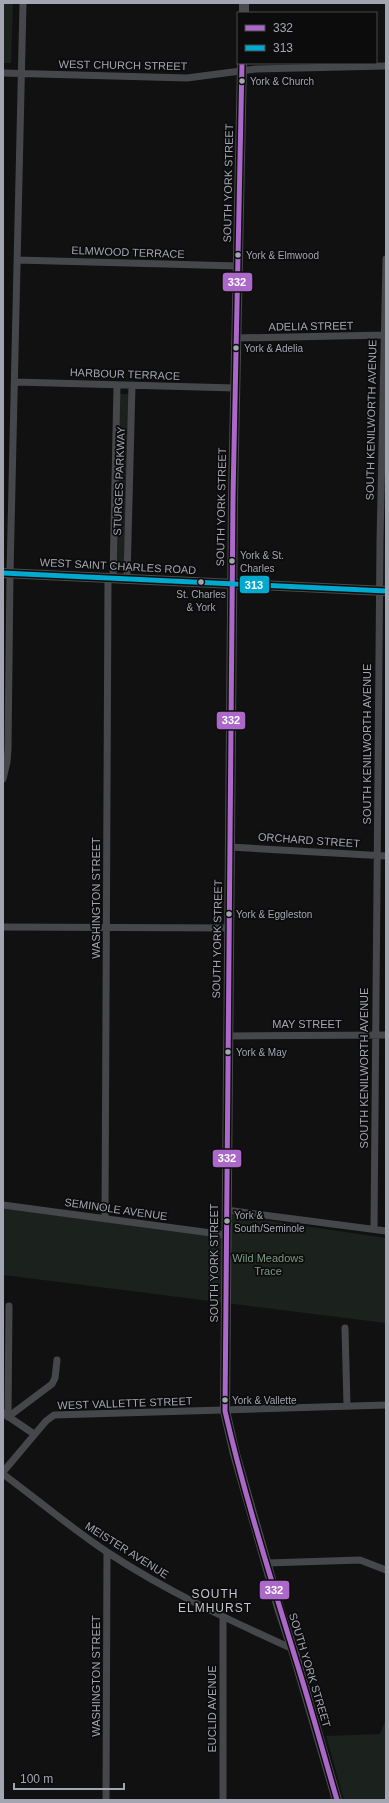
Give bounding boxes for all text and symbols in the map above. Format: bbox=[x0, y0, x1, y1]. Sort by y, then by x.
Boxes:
legend bbox=[237, 12, 377, 64]
text: 332 bbox=[273, 21, 293, 35]
text: 313 bbox=[273, 41, 293, 55]
street label: WEST CHURCH STREET bbox=[59, 58, 188, 72]
marker: York & Church bbox=[237, 76, 247, 86]
place label: York & Church bbox=[250, 76, 314, 87]
street label: SOUTH YORK STREET bbox=[221, 123, 235, 243]
street label: ELMWOOD TERRACE bbox=[71, 244, 185, 260]
marker: York & Elmwood bbox=[233, 250, 243, 260]
place label: York & Elmwood bbox=[246, 250, 319, 261]
line badge: 332 bbox=[222, 272, 253, 292]
text: 332 bbox=[228, 276, 246, 288]
street label: ADELIA STREET bbox=[268, 319, 354, 333]
street label: SOUTH KENILWORTH AVENUE bbox=[364, 340, 378, 500]
marker: York & Adelia bbox=[231, 343, 241, 353]
place label: York & Adelia bbox=[244, 343, 304, 354]
street label: HARBOUR TERRACE bbox=[70, 366, 180, 382]
street label: STURGES PARKWAY bbox=[111, 426, 127, 536]
street label: SOUTH YORK STREET bbox=[214, 447, 228, 567]
place label: York & St. Charles bbox=[240, 550, 284, 574]
street label: WEST SAINT CHARLES ROAD bbox=[39, 556, 197, 576]
marker: York & St. Charles bbox=[227, 556, 237, 566]
line badge: 313 bbox=[239, 575, 270, 594]
marker: St. Charles & York bbox=[196, 577, 206, 587]
text: 313 bbox=[245, 579, 263, 591]
place label: St. Charles & York bbox=[176, 589, 226, 613]
street label: SOUTH KENILWORTH AVENUE bbox=[361, 664, 373, 824]
line badge: 332 bbox=[216, 711, 246, 730]
text: 332 bbox=[222, 714, 240, 726]
street label: ORCHARD STREET bbox=[258, 830, 361, 850]
street label: WASHINGTON STREET bbox=[90, 837, 102, 959]
street label: SOUTH YORK STREET bbox=[210, 879, 224, 999]
marker: York & Eggleston bbox=[224, 909, 234, 919]
place label: York & Eggleston bbox=[236, 909, 312, 920]
street label: SOUTH KENILWORTH AVENUE bbox=[358, 988, 370, 1148]
street label: MAY STREET bbox=[272, 1018, 342, 1030]
marker: York & May bbox=[223, 1047, 233, 1057]
place label: York & May bbox=[236, 1047, 287, 1058]
line badge: 332 bbox=[212, 1149, 242, 1168]
text: 332 bbox=[218, 1152, 236, 1164]
street label: SEMINOLE AVENUE bbox=[64, 1196, 168, 1222]
street label: SOUTH YORK STREET bbox=[208, 1203, 220, 1322]
place label: York & South/Seminole bbox=[234, 1210, 305, 1234]
marker: York & South/Seminole bbox=[222, 1216, 232, 1226]
park label: Wild Meadows Trace bbox=[232, 1252, 304, 1277]
street label: WEST VALLETTE STREET bbox=[57, 1395, 193, 1411]
marker: York & Vallette bbox=[220, 1395, 230, 1405]
place label: York & Vallette bbox=[232, 1395, 297, 1406]
street label: MEISTER AVENUE bbox=[83, 1520, 171, 1580]
line badge: 332 bbox=[259, 1580, 290, 1600]
text: 332 bbox=[265, 1584, 283, 1596]
district label: SOUTH ELMHURST bbox=[178, 1587, 252, 1615]
street label: SOUTH YORK STREET bbox=[287, 1611, 333, 1729]
street label: WASHINGTON STREET bbox=[90, 1615, 102, 1737]
street label: EUCLID AVENUE bbox=[206, 1665, 218, 1753]
scale bar bbox=[14, 1765, 124, 1791]
text: 100 m bbox=[20, 1772, 53, 1786]

